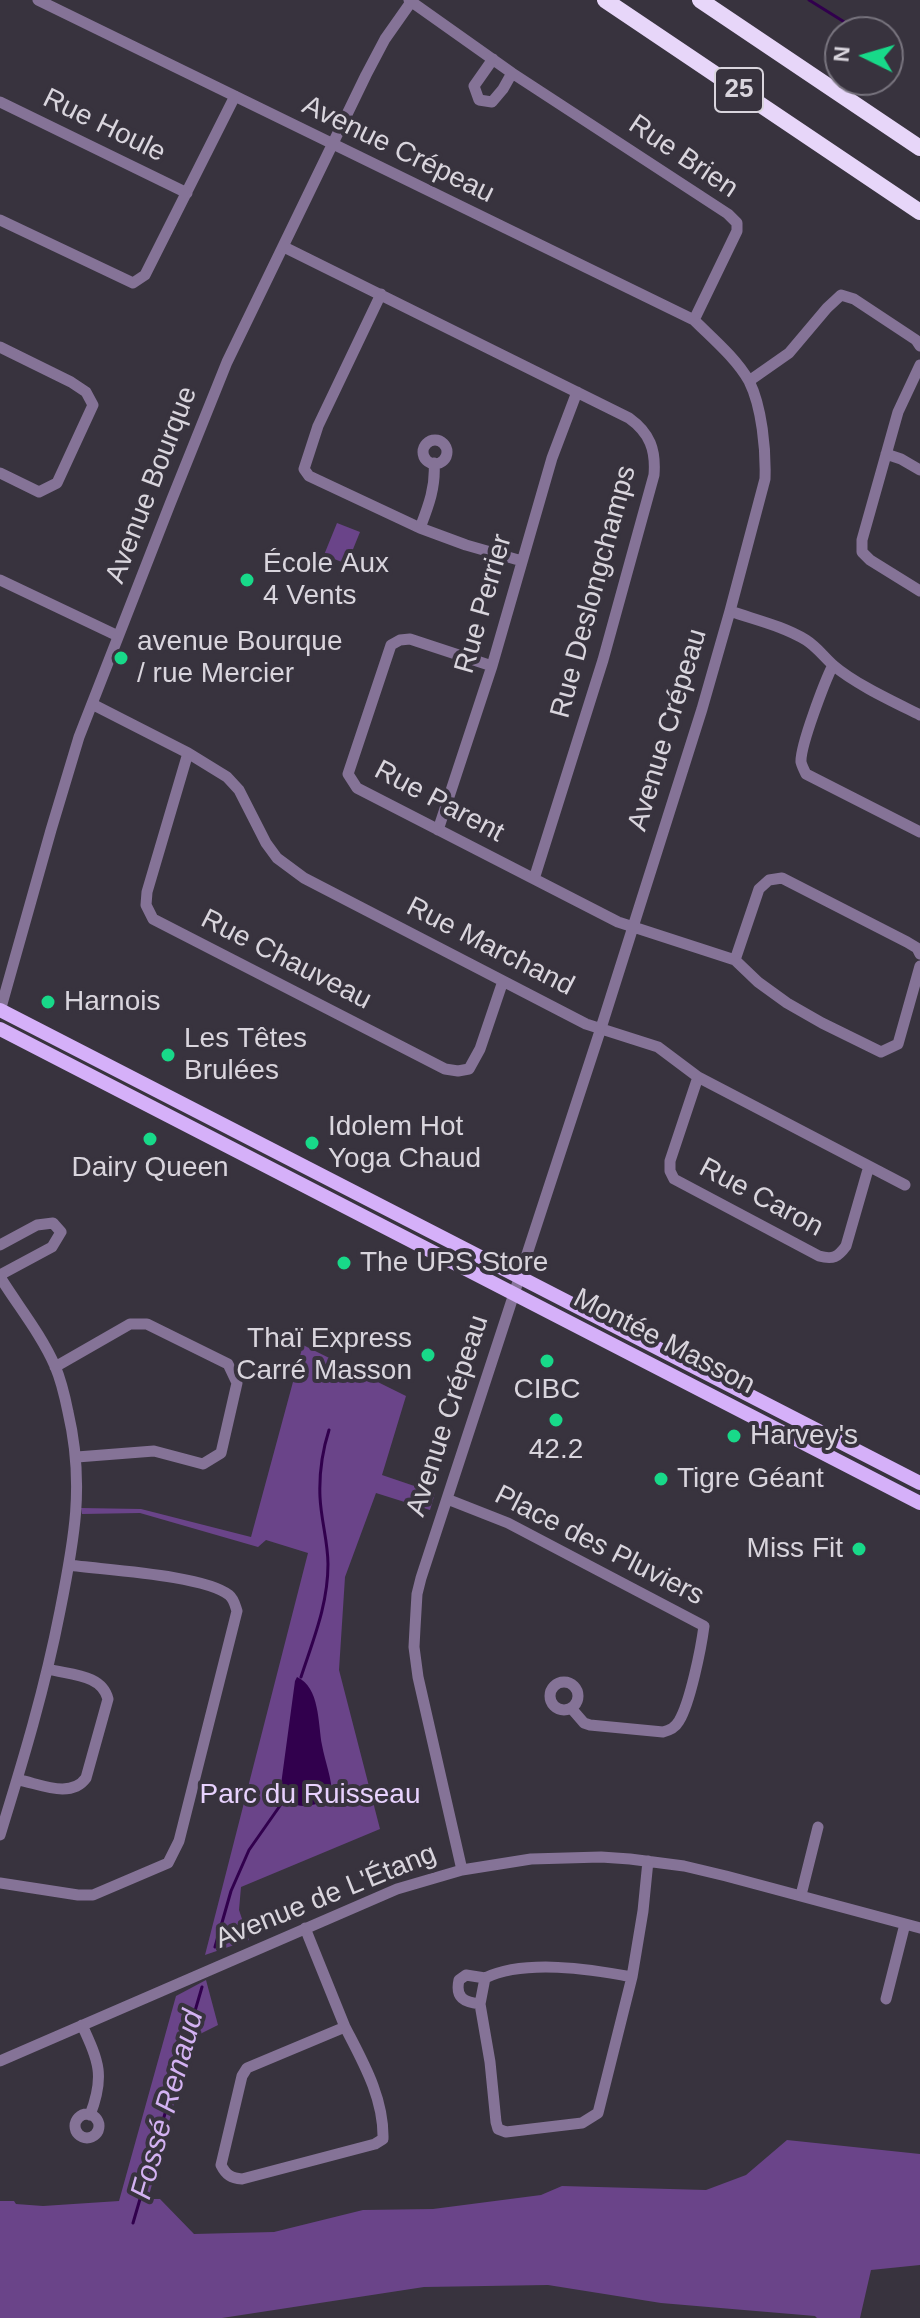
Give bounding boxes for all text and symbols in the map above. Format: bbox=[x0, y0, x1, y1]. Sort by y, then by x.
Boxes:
north arrow bbox=[824, 16, 904, 96]
text: N bbox=[828, 45, 855, 63]
road number: 25 bbox=[715, 68, 763, 112]
street label: Rue Houle bbox=[37, 82, 171, 170]
street label: Avenue Crépeau bbox=[296, 89, 500, 211]
street label: Rue Brien bbox=[622, 108, 744, 206]
street label: Avenue Bourque bbox=[99, 382, 205, 588]
street label: Rue Deslongchamps bbox=[544, 462, 644, 722]
street label: Rue Perrier bbox=[448, 531, 520, 677]
place label: École Aux 4 Vents bbox=[263, 547, 389, 613]
marker: École Aux 4 Vents bbox=[238, 571, 256, 589]
place label: avenue Bourque / rue Mercier bbox=[137, 625, 343, 691]
street label: Avenue Crépeau bbox=[621, 625, 715, 835]
marker: avenue Bourque / rue Mercier bbox=[112, 649, 130, 667]
street label: Rue Parent bbox=[369, 754, 509, 850]
street label: Rue Marchand bbox=[401, 890, 579, 1004]
street label: Rue Chauveau bbox=[195, 903, 377, 1017]
place label: Harnois bbox=[64, 985, 160, 1019]
marker: Harnois bbox=[39, 993, 57, 1011]
place label: Les Têtes Brulées bbox=[184, 1022, 307, 1088]
marker: Les Têtes Brulées bbox=[159, 1046, 177, 1064]
place label: Idolem Hot Yoga Chaud bbox=[328, 1110, 481, 1176]
marker: Dairy Queen bbox=[141, 1130, 159, 1148]
marker: Idolem Hot Yoga Chaud bbox=[303, 1134, 321, 1152]
place label: Dairy Queen bbox=[71, 1151, 229, 1185]
street label: Rue Caron bbox=[693, 1151, 829, 1245]
place label: The UPS Store bbox=[360, 1246, 548, 1280]
marker: The UPS Store bbox=[335, 1254, 353, 1272]
street label: Montée Masson bbox=[568, 1282, 760, 1402]
street label: Avenue Crépeau bbox=[400, 1311, 496, 1521]
place label: Thaï Express Carré Masson bbox=[236, 1322, 412, 1388]
marker: Thaï Express Carré Masson bbox=[419, 1346, 437, 1364]
marker: CIBC bbox=[538, 1352, 556, 1370]
place label: CIBC bbox=[514, 1373, 580, 1407]
marker: 42.2 bbox=[547, 1411, 565, 1429]
place label: Harvey's bbox=[750, 1419, 858, 1453]
marker: Harvey's bbox=[725, 1427, 743, 1445]
place label: 42.2 bbox=[529, 1433, 583, 1467]
place label: Tigre Géant bbox=[677, 1462, 824, 1496]
marker: Tigre Géant bbox=[652, 1470, 670, 1488]
street label: Place des Pluviers bbox=[489, 1479, 709, 1613]
place label: Miss Fit bbox=[747, 1532, 843, 1566]
marker: Miss Fit bbox=[850, 1540, 868, 1558]
park label: Parc du Ruisseau bbox=[199, 1778, 421, 1812]
street label: Avenue de L'Étang bbox=[211, 1837, 441, 1957]
water label: Fossé Renaud bbox=[124, 2006, 212, 2204]

